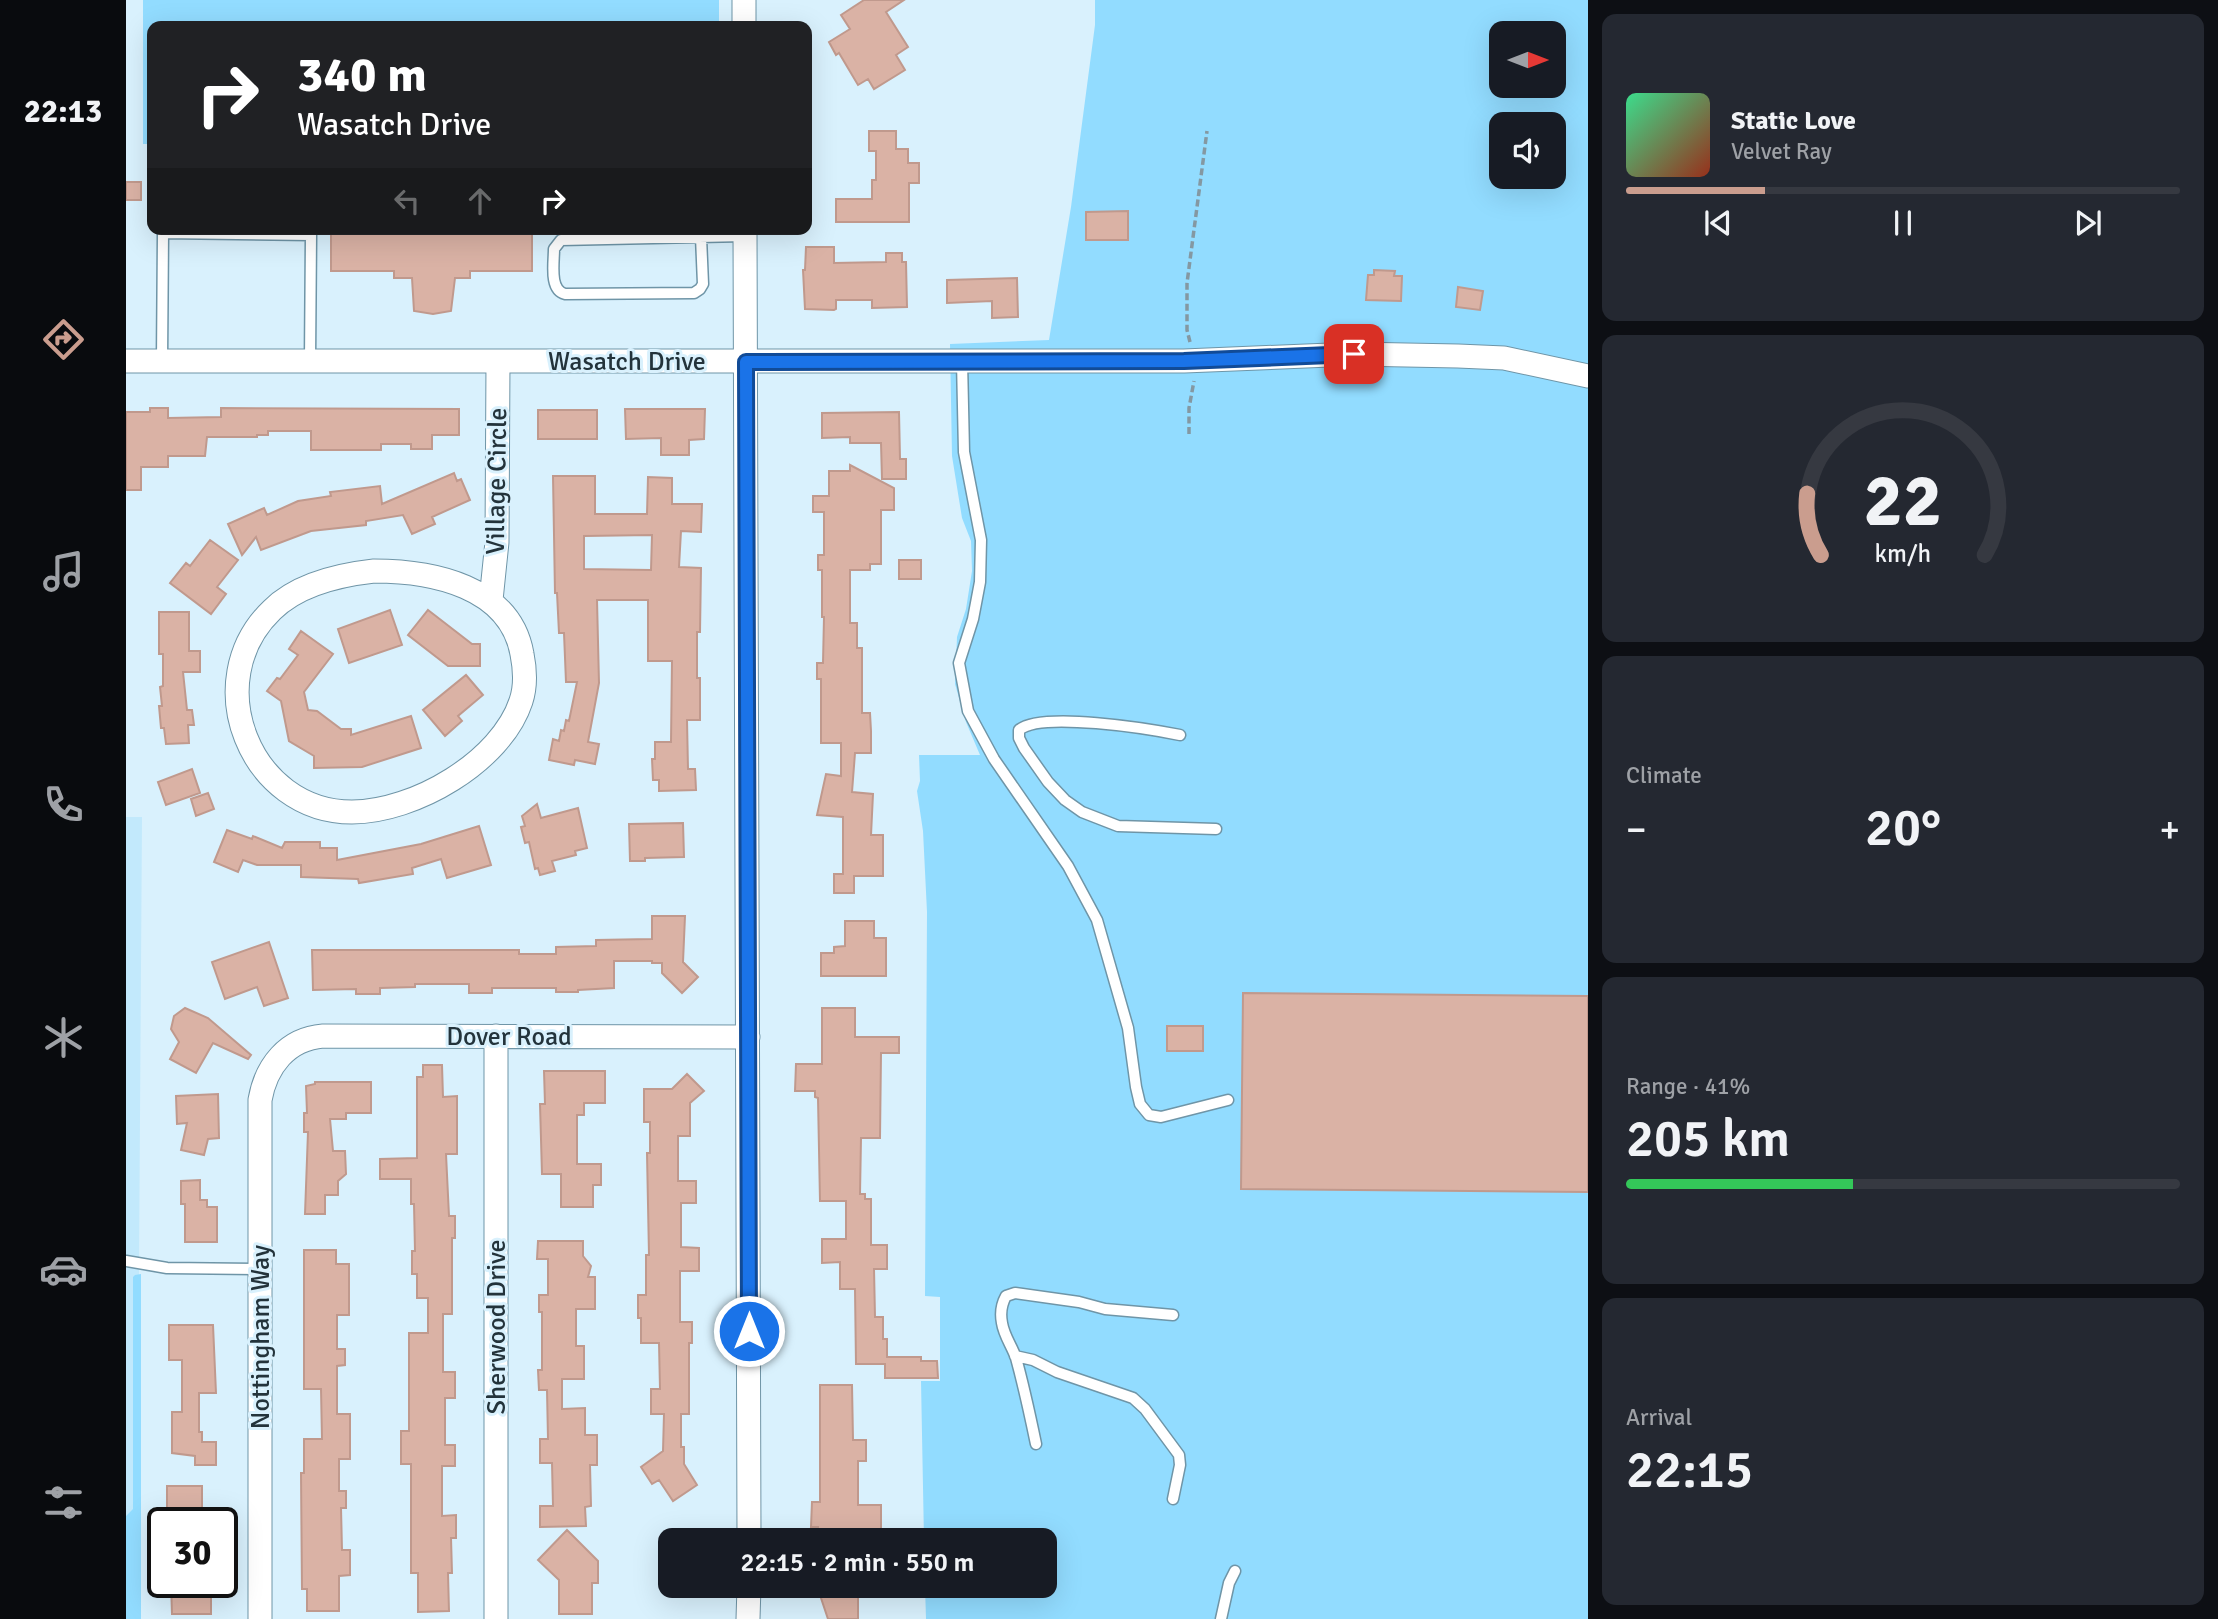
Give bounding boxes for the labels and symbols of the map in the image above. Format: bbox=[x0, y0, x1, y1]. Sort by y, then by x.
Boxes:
north arrow bbox=[1489, 21, 1566, 98]
pin bbox=[1324, 324, 1384, 384]
street label: Wasatch Drive bbox=[548, 346, 706, 378]
street label: Village Circle bbox=[480, 407, 514, 555]
street label: Dover Road bbox=[446, 1021, 572, 1053]
street label: Sherwood Drive bbox=[481, 1240, 513, 1414]
street label: Nottingham Way bbox=[245, 1245, 277, 1429]
position arrow bbox=[712, 1294, 786, 1368]
speed limit sign: 30 bbox=[147, 1507, 238, 1598]

